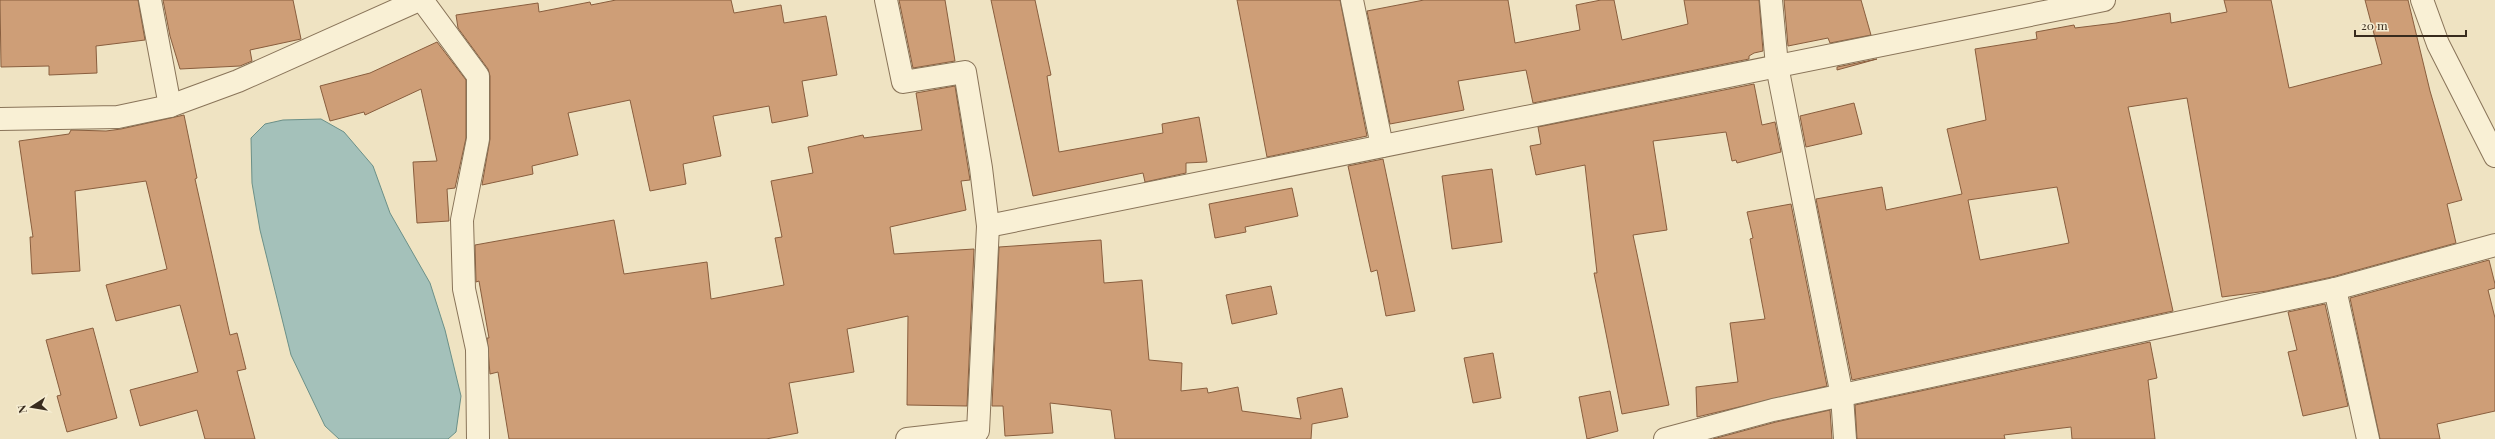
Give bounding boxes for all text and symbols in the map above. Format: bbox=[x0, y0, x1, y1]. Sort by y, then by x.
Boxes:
scale bar bbox=[2355, 12, 2466, 38]
text: 20 m bbox=[2361, 17, 2388, 33]
north arrow bbox=[12, 387, 52, 427]
text: N bbox=[14, 404, 30, 415]

